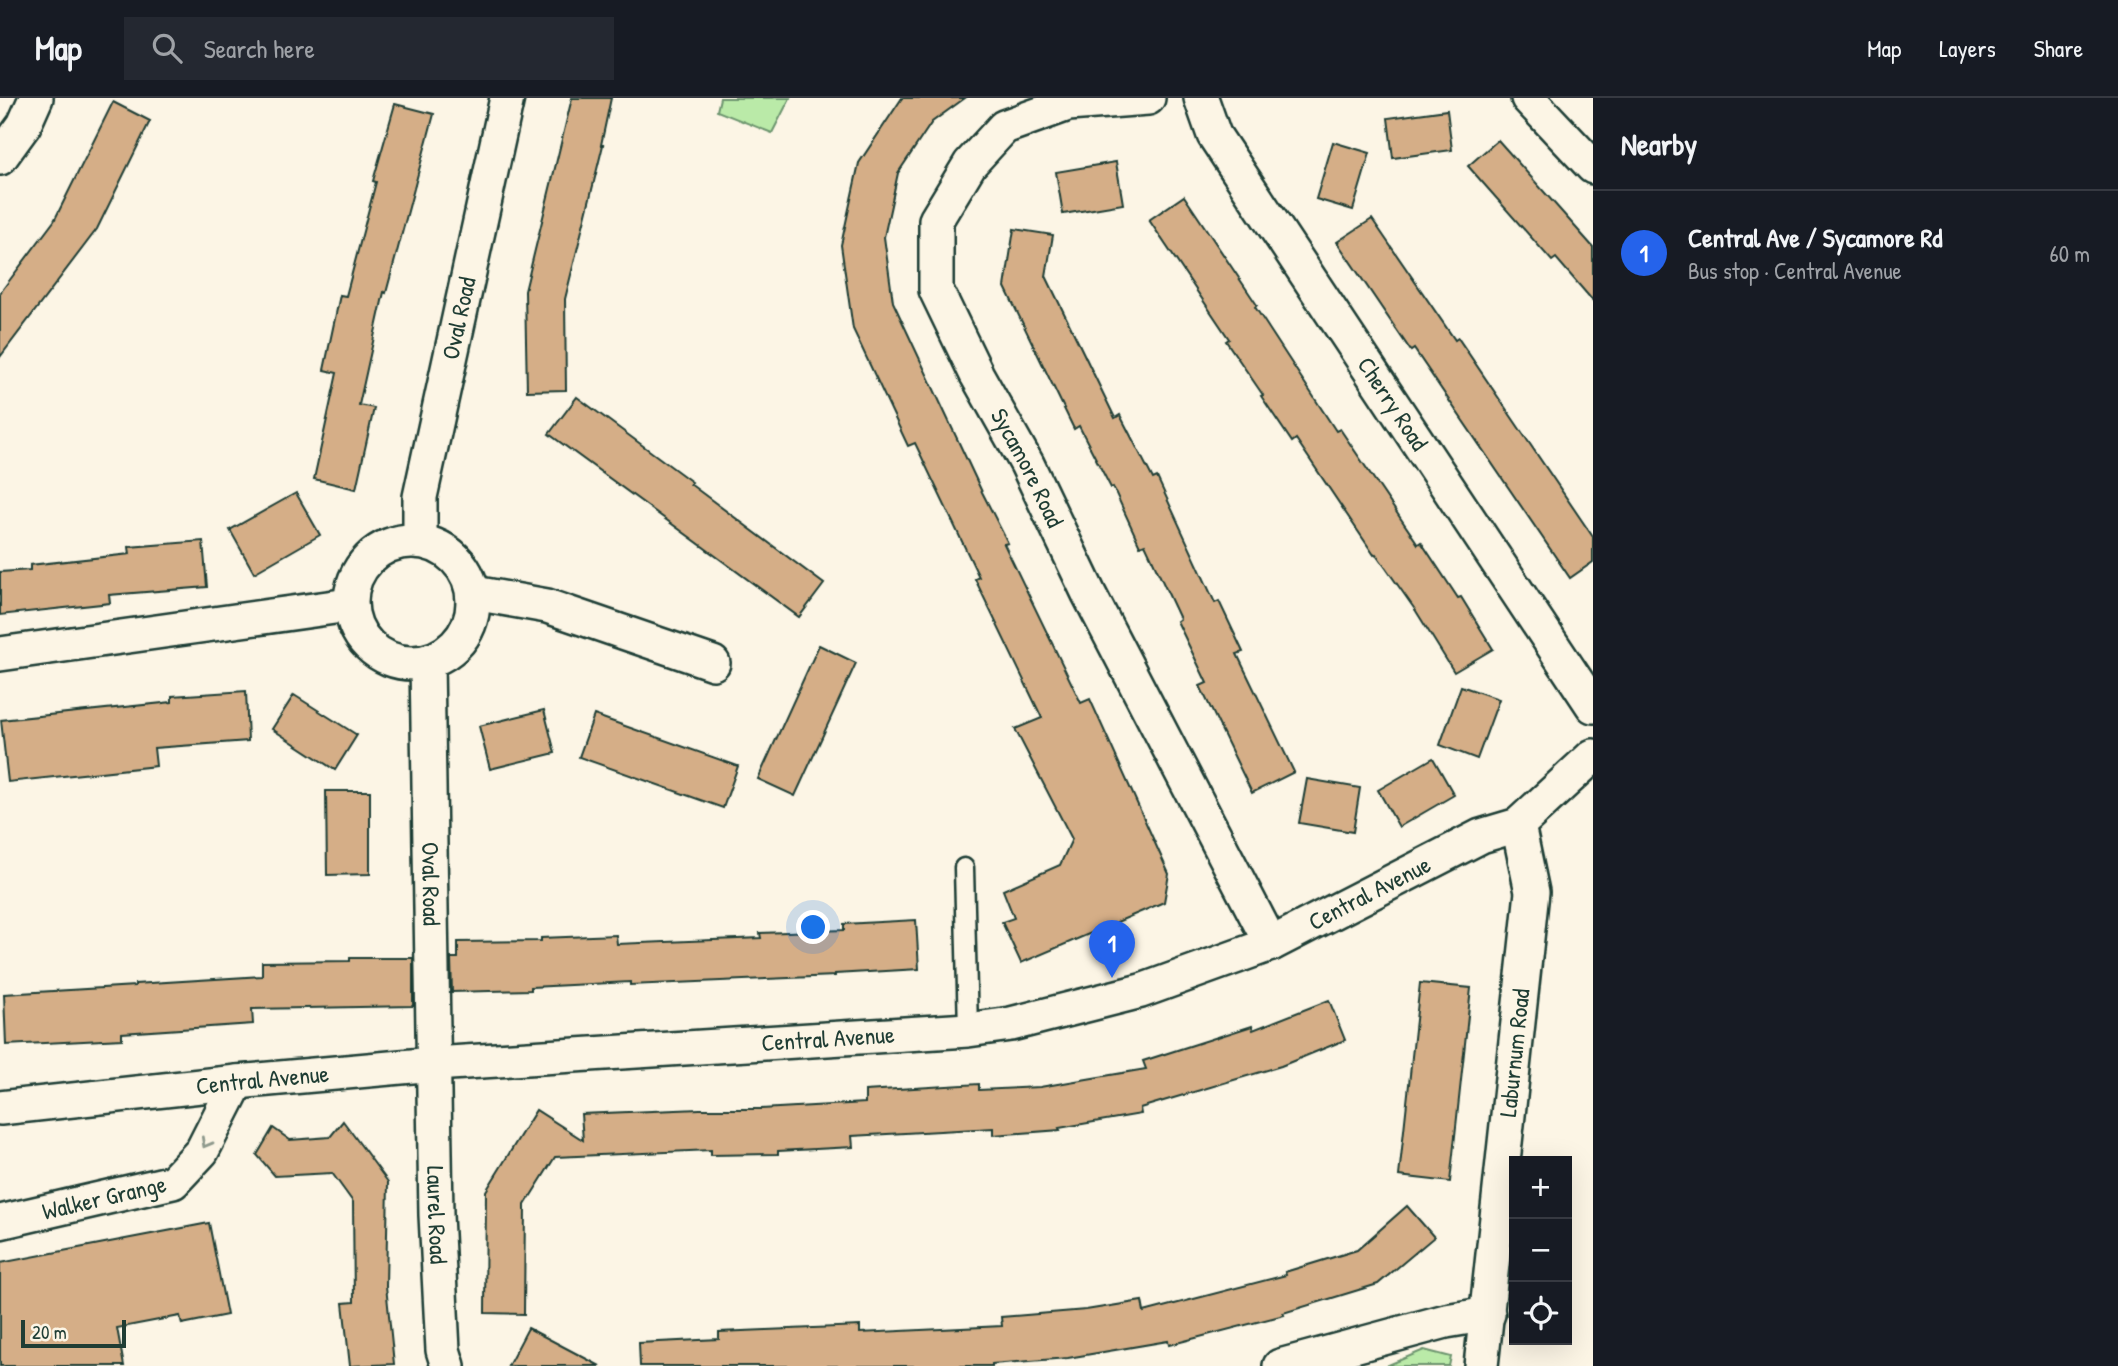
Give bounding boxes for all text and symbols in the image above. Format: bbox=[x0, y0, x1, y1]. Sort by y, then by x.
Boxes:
search box bbox=[124, 17, 614, 80]
text: Map bbox=[35, 26, 82, 70]
icon: search bbox=[148, 29, 186, 67]
text: Search here bbox=[204, 31, 315, 66]
text: Map bbox=[1867, 32, 1901, 64]
text: Layers bbox=[1939, 32, 1996, 64]
text: Share bbox=[2034, 32, 2083, 64]
text: Nearby bbox=[1621, 124, 1697, 164]
text: Central Ave / Sycamore Rd bbox=[1688, 220, 1942, 255]
text: 1 bbox=[1640, 238, 1648, 269]
text: 60 m bbox=[2050, 238, 2090, 269]
text: Bus stop · Central Avenue bbox=[1688, 255, 1902, 286]
street label: Oval Road bbox=[433, 274, 483, 362]
street label: Cherry Road bbox=[1351, 350, 1436, 457]
street label: Sycamore Road bbox=[984, 402, 1072, 532]
street label: Oval Road bbox=[415, 842, 448, 926]
street label: Central Avenue bbox=[1303, 847, 1436, 937]
your location bbox=[796, 910, 830, 944]
pin: 1 bbox=[1089, 920, 1135, 978]
street label: Laburnum Road bbox=[1491, 987, 1537, 1118]
street label: Central Avenue bbox=[760, 1018, 896, 1058]
street label: Central Avenue bbox=[194, 1057, 331, 1101]
one-way arrow bbox=[201, 1135, 214, 1148]
map controls bbox=[1509, 1156, 1572, 1345]
button: + bbox=[1509, 1156, 1572, 1219]
street label: Laurel Road bbox=[420, 1166, 456, 1265]
street label: Walker Grange bbox=[39, 1167, 170, 1227]
button: − bbox=[1509, 1219, 1572, 1282]
button: locate bbox=[1509, 1282, 1572, 1345]
scale bar bbox=[21, 1317, 126, 1349]
text: 20 m bbox=[32, 1319, 67, 1345]

